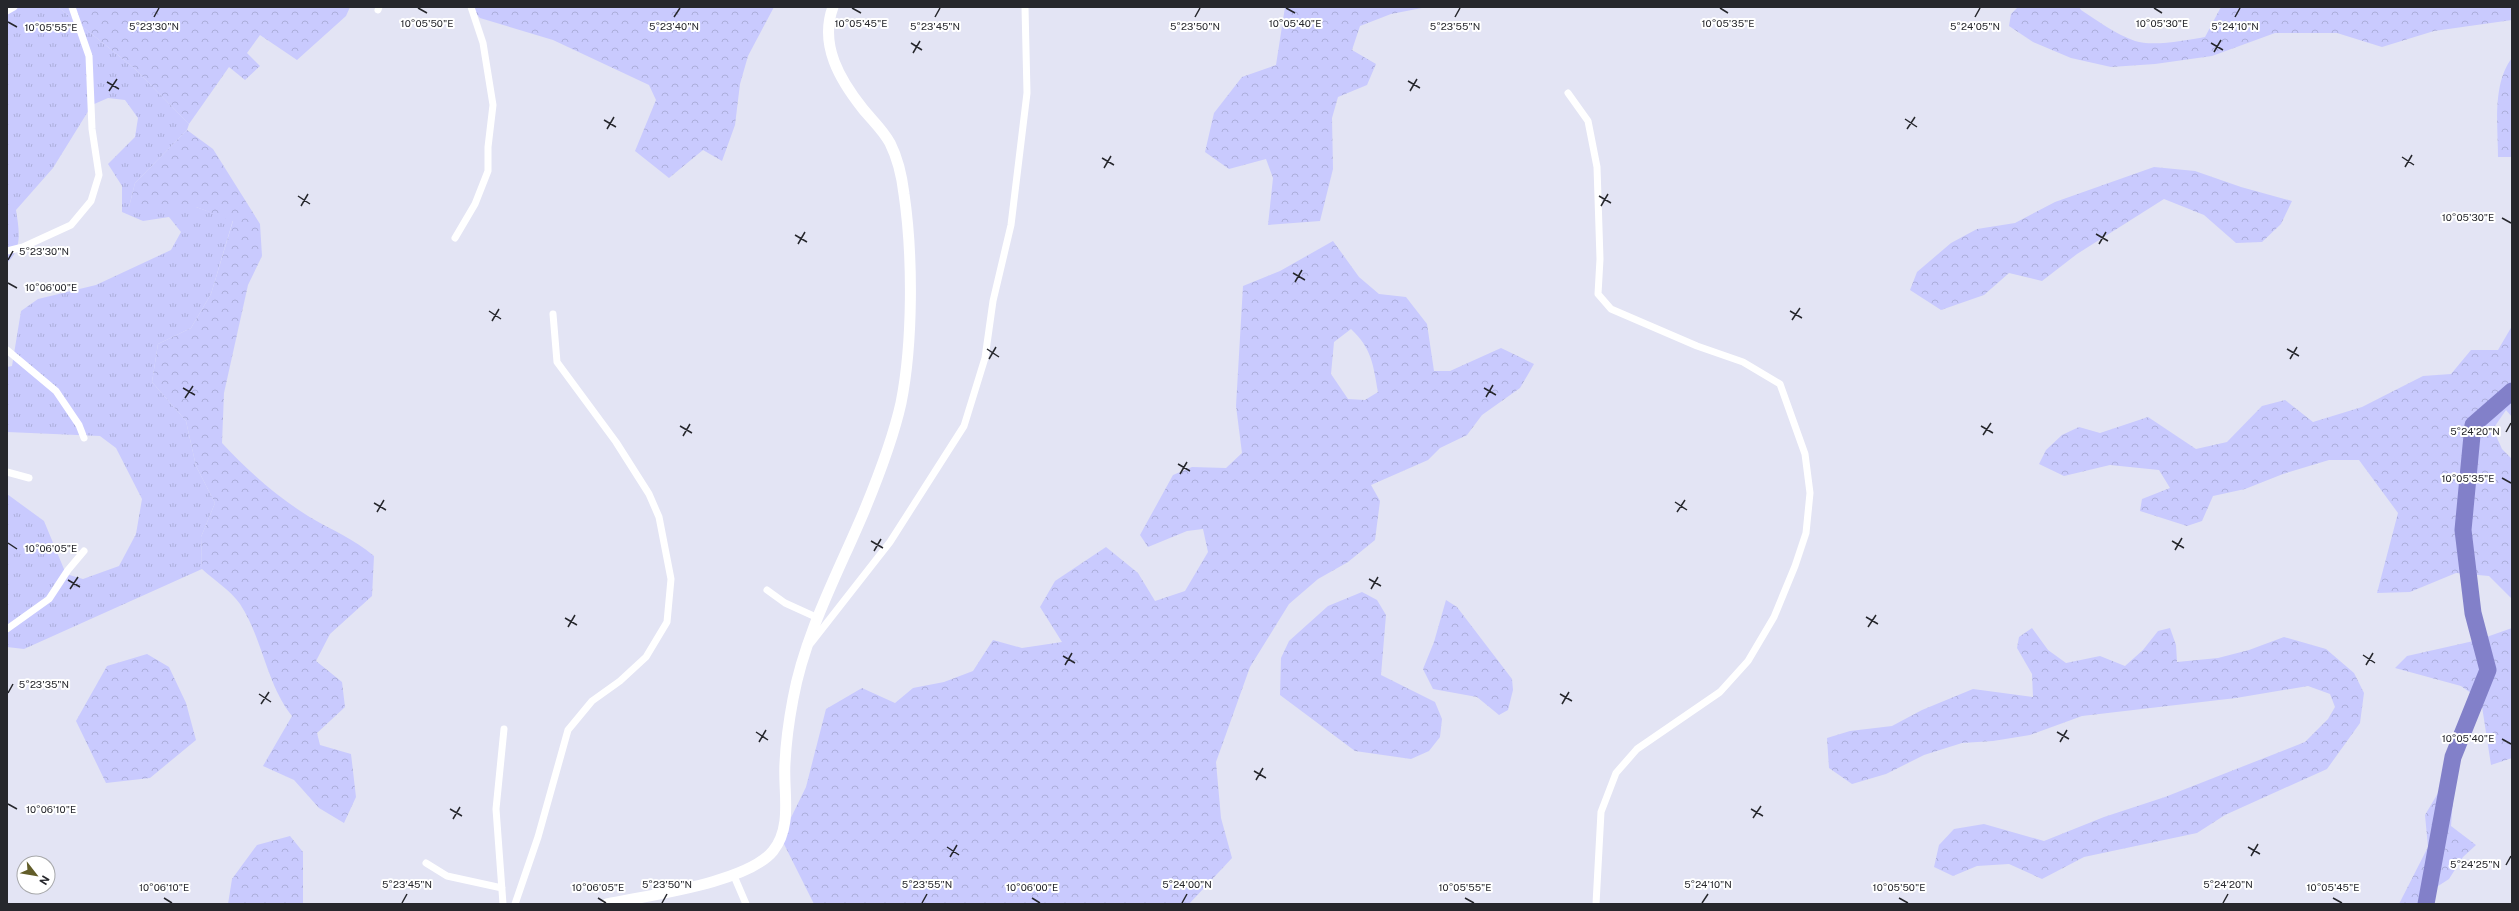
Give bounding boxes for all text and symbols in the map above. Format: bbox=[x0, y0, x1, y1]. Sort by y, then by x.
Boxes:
text: 10°05'50"E bbox=[401, 17, 453, 29]
text: 10°05'45"E bbox=[835, 17, 887, 29]
text: 10°05'40"E bbox=[1269, 17, 1321, 29]
text: 10°05'35"E bbox=[1702, 17, 1755, 29]
text: 10°05'30"E bbox=[2136, 17, 2188, 29]
text: 5°23'30"N bbox=[129, 20, 179, 32]
text: 5°23'40"N bbox=[649, 20, 699, 32]
text: 5°23'45"N bbox=[910, 20, 960, 32]
text: 5°23'50"N bbox=[1170, 20, 1220, 32]
text: 5°23'55"N bbox=[1430, 20, 1480, 32]
text: 5°24'05"N bbox=[1950, 20, 2000, 32]
text: 5°24'10"N bbox=[2211, 20, 2259, 32]
text: 10°05'55"E bbox=[24, 21, 78, 33]
text: 10°05'30"E bbox=[2442, 211, 2494, 223]
text: 5°23'30"N bbox=[19, 245, 69, 257]
text: 10°06'00"E bbox=[25, 281, 77, 293]
text: 5°24'20"N bbox=[2450, 425, 2500, 437]
text: 10°05'35"E bbox=[2442, 472, 2495, 484]
text: 10°06'05"E bbox=[25, 542, 77, 554]
text: 5°23'35"N bbox=[19, 678, 69, 690]
text: 10°05'40"E bbox=[2442, 732, 2494, 744]
text: 10°06'10"E bbox=[26, 803, 76, 815]
north arrow bbox=[16, 855, 56, 895]
text: 5°24'25"N bbox=[2450, 858, 2500, 870]
text: N bbox=[37, 873, 52, 887]
text: 5°23'45"N bbox=[382, 878, 432, 890]
text: 5°23'50"N bbox=[642, 878, 692, 890]
text: 5°23'55"N bbox=[902, 878, 952, 890]
text: 5°24'00"N bbox=[1162, 878, 1212, 890]
text: 5°24'10"N bbox=[1684, 878, 1732, 890]
text: 5°24'20"N bbox=[2203, 878, 2253, 890]
text: 10°06'10"E bbox=[139, 881, 189, 893]
text: 10°06'05"E bbox=[572, 881, 624, 893]
text: 10°06'00"E bbox=[1006, 881, 1058, 893]
text: 10°05'55"E bbox=[1438, 881, 1492, 893]
text: 10°05'50"E bbox=[1873, 881, 1925, 893]
text: 10°05'45"E bbox=[2307, 881, 2359, 893]

